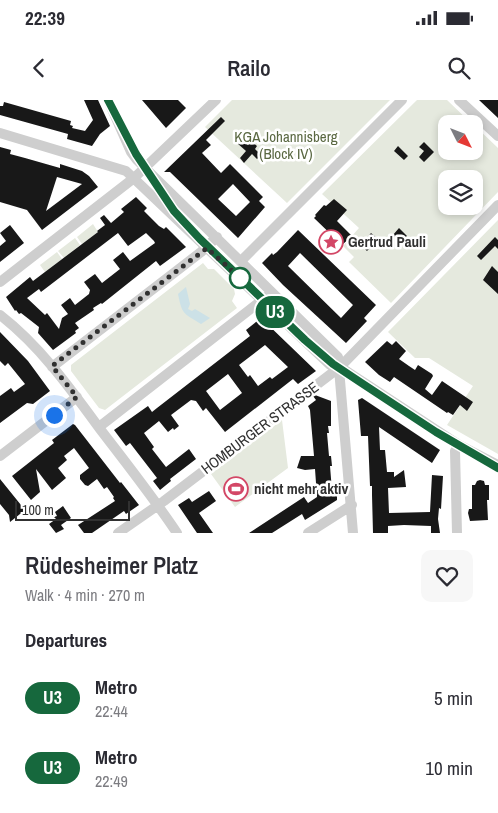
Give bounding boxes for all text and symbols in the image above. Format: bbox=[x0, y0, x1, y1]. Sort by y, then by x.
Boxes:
text: 22:39 bbox=[25, 5, 65, 31]
text: Railo bbox=[227, 53, 271, 83]
icon: back bbox=[25, 54, 53, 82]
icon: search bbox=[445, 54, 473, 82]
north arrow bbox=[438, 115, 482, 160]
map controls bbox=[438, 115, 483, 215]
park label: KGA Johannisberg (Block IV) bbox=[234, 126, 338, 164]
button: layers bbox=[438, 170, 483, 215]
place icon: Gertrud Pauli bbox=[318, 229, 344, 255]
place label: Gertrud Pauli bbox=[348, 231, 426, 252]
unlabelled marker bbox=[229, 267, 251, 289]
line badge: U3 bbox=[252, 296, 298, 328]
text: U3 bbox=[266, 299, 284, 324]
street label: HOMBURGER STRASSE bbox=[197, 376, 323, 479]
your location bbox=[42, 403, 67, 428]
sports icon: nicht mehr aktiv bbox=[223, 476, 249, 502]
place label: nicht mehr aktiv bbox=[254, 478, 348, 499]
scale bar bbox=[15, 498, 130, 521]
text: 100 m bbox=[22, 501, 54, 519]
text: Rüdesheimer Platz bbox=[25, 549, 198, 581]
button: heart bbox=[421, 550, 473, 602]
text: Walk · 4 min · 270 m bbox=[25, 584, 145, 606]
text: Departures bbox=[25, 627, 107, 653]
text: Metro bbox=[95, 674, 137, 700]
text: U3 bbox=[43, 685, 62, 710]
text: 5 min bbox=[434, 685, 473, 711]
text: 22:44 bbox=[95, 700, 128, 722]
text: Metro bbox=[95, 744, 137, 770]
text: U3 bbox=[43, 755, 62, 780]
text: 10 min bbox=[425, 755, 473, 781]
text: 22:49 bbox=[95, 770, 128, 792]

